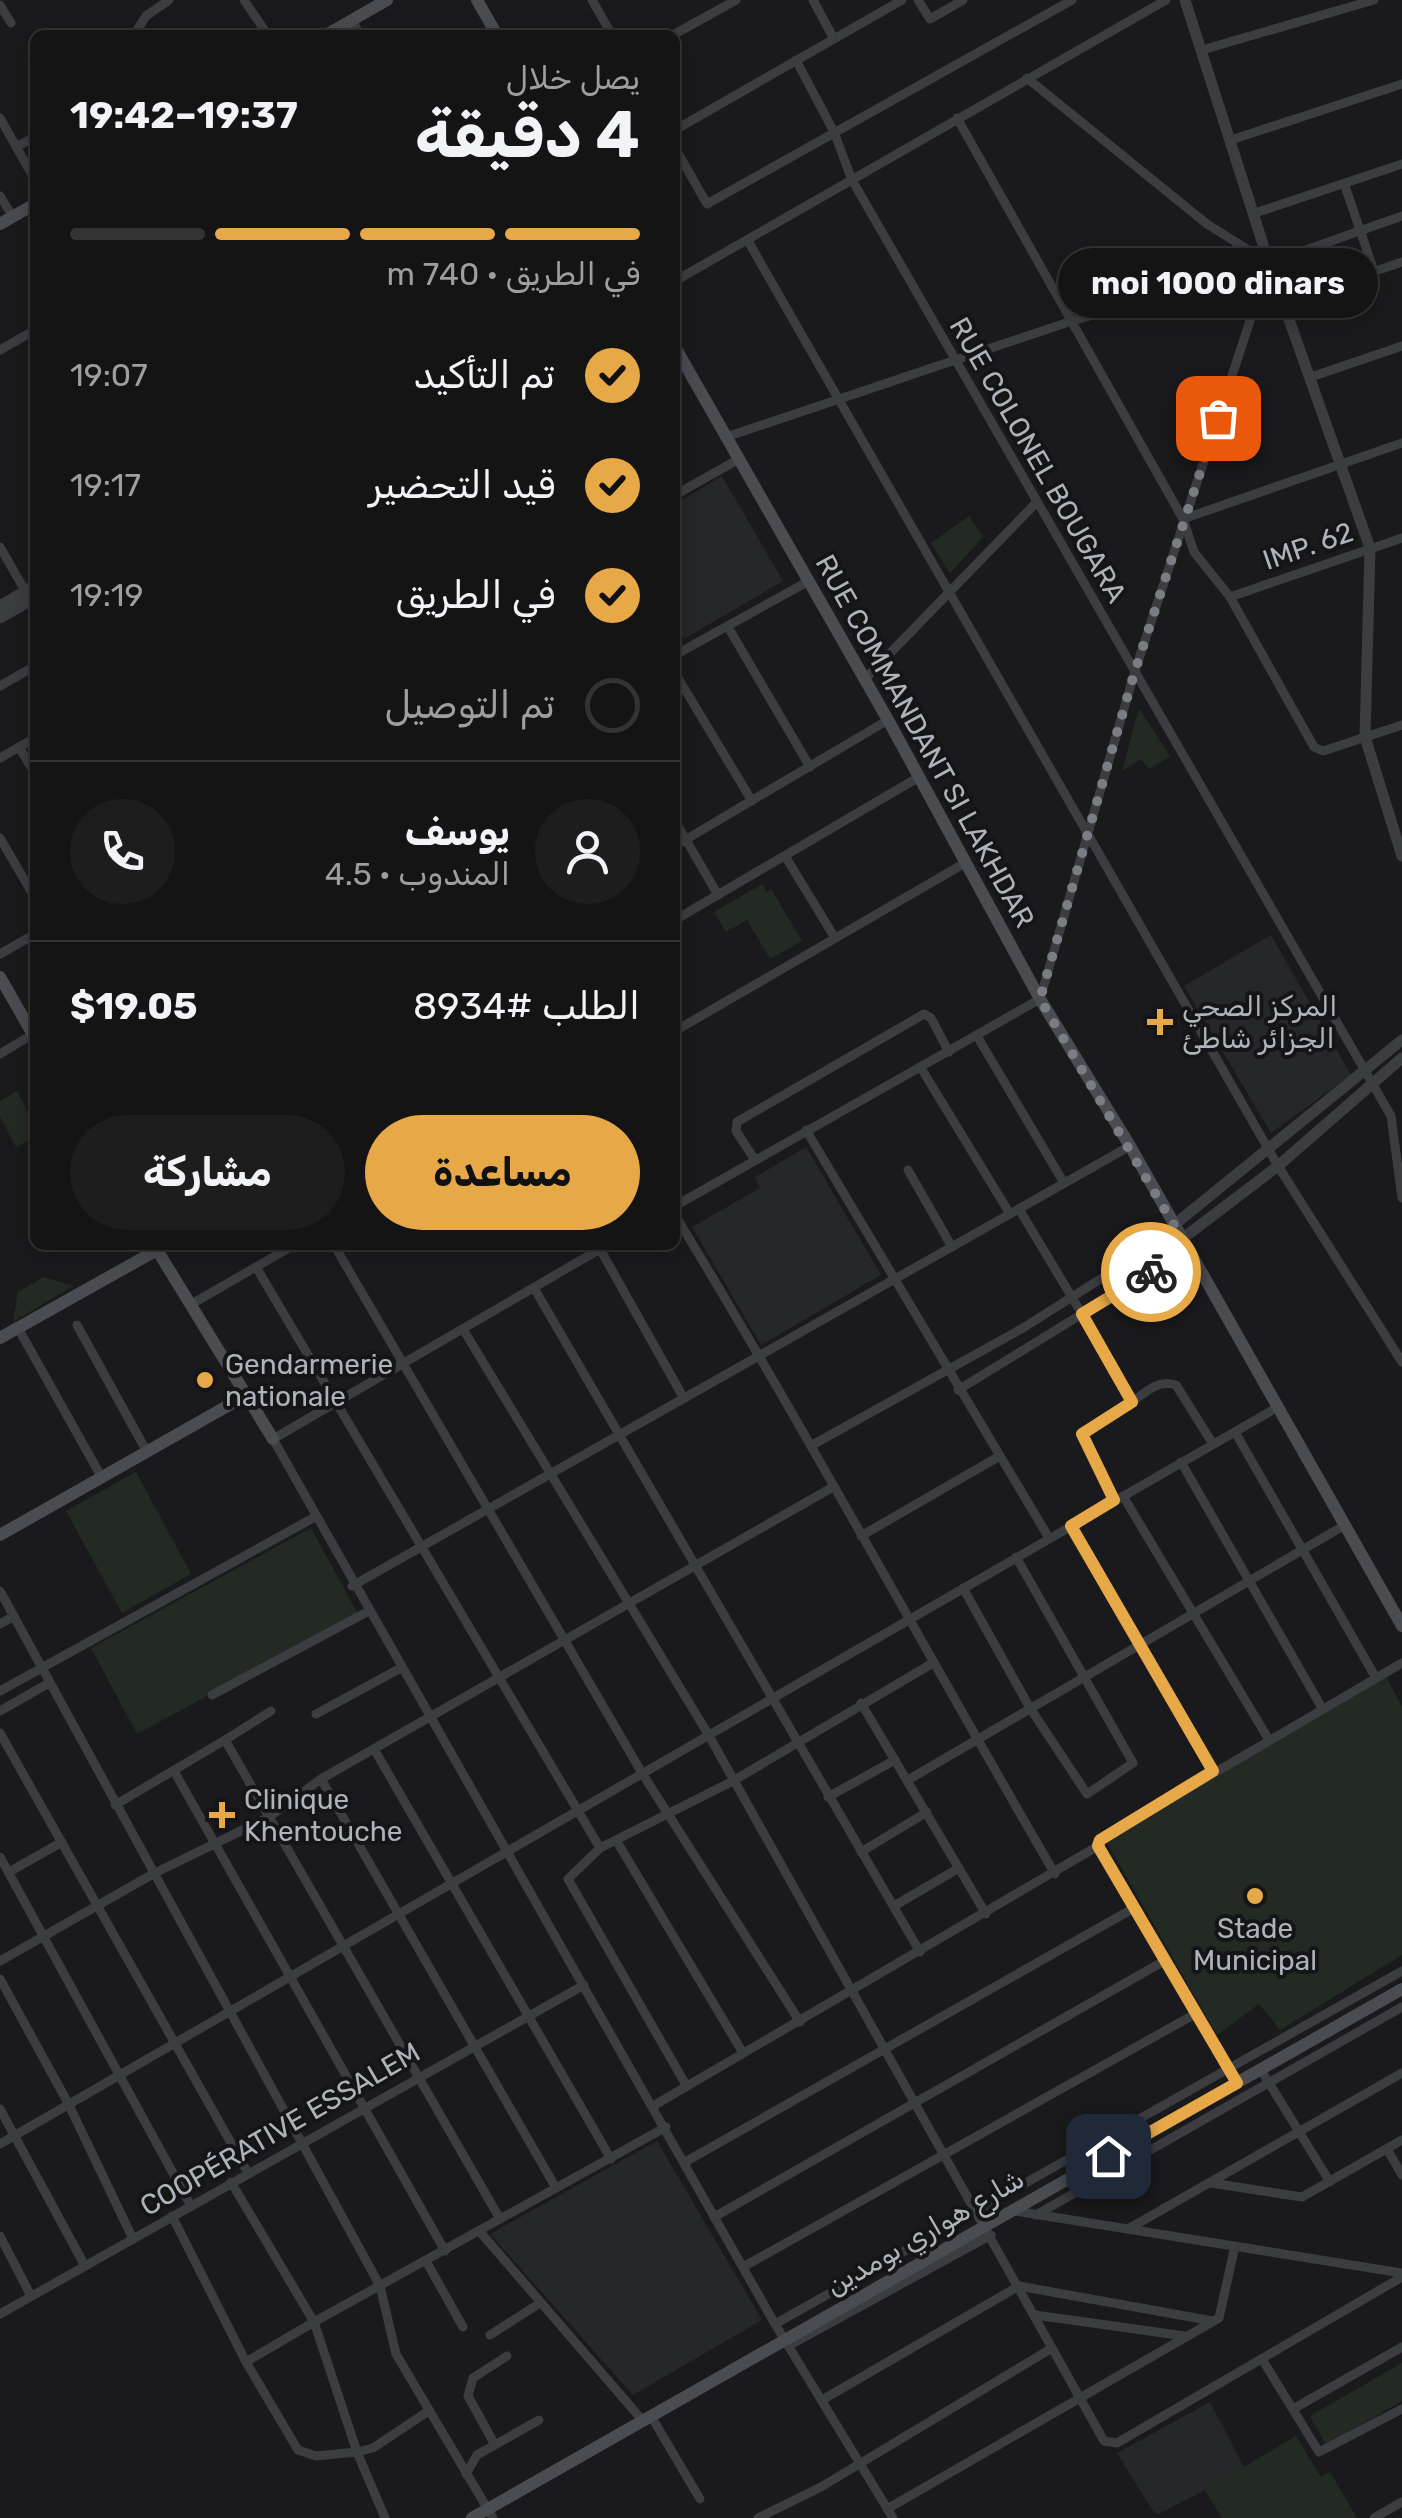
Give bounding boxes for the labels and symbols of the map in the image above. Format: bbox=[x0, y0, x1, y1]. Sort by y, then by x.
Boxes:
callout: moi 1000 dinars bbox=[1058, 248, 1378, 318]
street label: RUE COLONEL BOUGARA bbox=[943, 311, 1133, 609]
pin bbox=[1176, 376, 1261, 461]
street label: IMP. 62 bbox=[1259, 515, 1357, 577]
street label: RUE COMMANDANT SI LAKHDAR bbox=[809, 549, 1041, 933]
place label: المركز الصحي الجزائر شاطئ bbox=[1182, 990, 1337, 1055]
marker: المركز الصحي الجزائر شاطئ bbox=[1147, 1009, 1173, 1035]
courier bbox=[1101, 1222, 1201, 1322]
place label: Gendarmerie nationale bbox=[225, 1348, 393, 1413]
marker: Gendarmerie nationale bbox=[194, 1369, 216, 1391]
place label: Clinique Khentouche bbox=[244, 1783, 402, 1848]
marker: Clinique Khentouche bbox=[209, 1802, 235, 1828]
marker: Stade Municipal bbox=[1244, 1885, 1266, 1907]
place label: Stade Municipal bbox=[1193, 1912, 1317, 1977]
street label: COOPÉRATIVE ESSALEM bbox=[134, 2035, 426, 2223]
pin bbox=[1066, 2114, 1151, 2199]
street label: شارع هواري بومدين bbox=[820, 2162, 1031, 2305]

